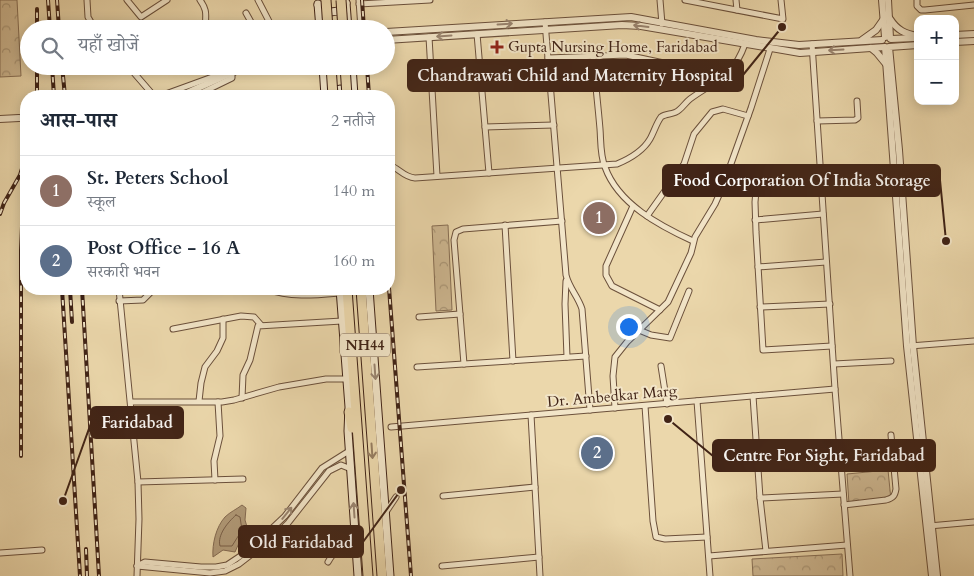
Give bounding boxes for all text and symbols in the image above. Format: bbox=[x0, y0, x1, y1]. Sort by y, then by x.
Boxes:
map controls bbox=[914, 15, 959, 105]
button: + bbox=[914, 15, 959, 60]
search box bbox=[20, 20, 395, 75]
one-way arrow bbox=[496, 20, 512, 29]
one-way arrow bbox=[634, 21, 650, 31]
one-way arrow bbox=[437, 31, 453, 40]
text: यहाँ खोजें bbox=[78, 32, 139, 58]
icon: search bbox=[38, 34, 66, 62]
place label: Gupta Nursing Home, Faridabad bbox=[508, 37, 718, 57]
marker: Gupta Nursing Home, Faridabad bbox=[490, 40, 504, 54]
one-way arrow bbox=[829, 46, 845, 55]
callout: Chandrawati Child and Maternity Hospital bbox=[408, 60, 743, 91]
button: − bbox=[914, 60, 959, 105]
text: Chandrawati Child and Maternity Hospital bbox=[417, 65, 733, 87]
text: आस-पास bbox=[40, 106, 117, 135]
text: 2 नतीजे bbox=[331, 110, 375, 132]
text: St. Peters School bbox=[87, 165, 228, 191]
callout: Food Corporation Of India Storage bbox=[663, 165, 940, 196]
text: Food Corporation Of India Storage bbox=[673, 170, 931, 192]
text: 1 bbox=[52, 180, 60, 202]
text: 140 m bbox=[333, 180, 375, 202]
text: स्कूल bbox=[87, 191, 116, 213]
pin: 1 bbox=[583, 199, 615, 237]
text: Post Office - 16 A bbox=[87, 235, 240, 261]
text: 2 bbox=[52, 250, 60, 272]
text: 160 m bbox=[333, 250, 375, 272]
text: सरकारी भवन bbox=[87, 261, 160, 283]
your location bbox=[616, 314, 642, 340]
road number: NH44 bbox=[340, 334, 390, 356]
one-way arrow bbox=[371, 364, 380, 380]
street label: Dr. Ambedkar Marg bbox=[546, 380, 678, 412]
callout: Faridabad bbox=[91, 407, 183, 438]
text: Faridabad bbox=[101, 412, 173, 434]
pin: 2 bbox=[581, 434, 613, 472]
callout: Centre For Sight, Faridabad bbox=[713, 440, 935, 471]
one-way arrow bbox=[368, 443, 377, 459]
text: Centre For Sight, Faridabad bbox=[723, 445, 925, 467]
one-way arrow bbox=[350, 502, 359, 518]
one-way arrow bbox=[281, 507, 292, 520]
callout: Old Faridabad bbox=[239, 526, 363, 557]
text: Old Faridabad bbox=[249, 532, 353, 554]

